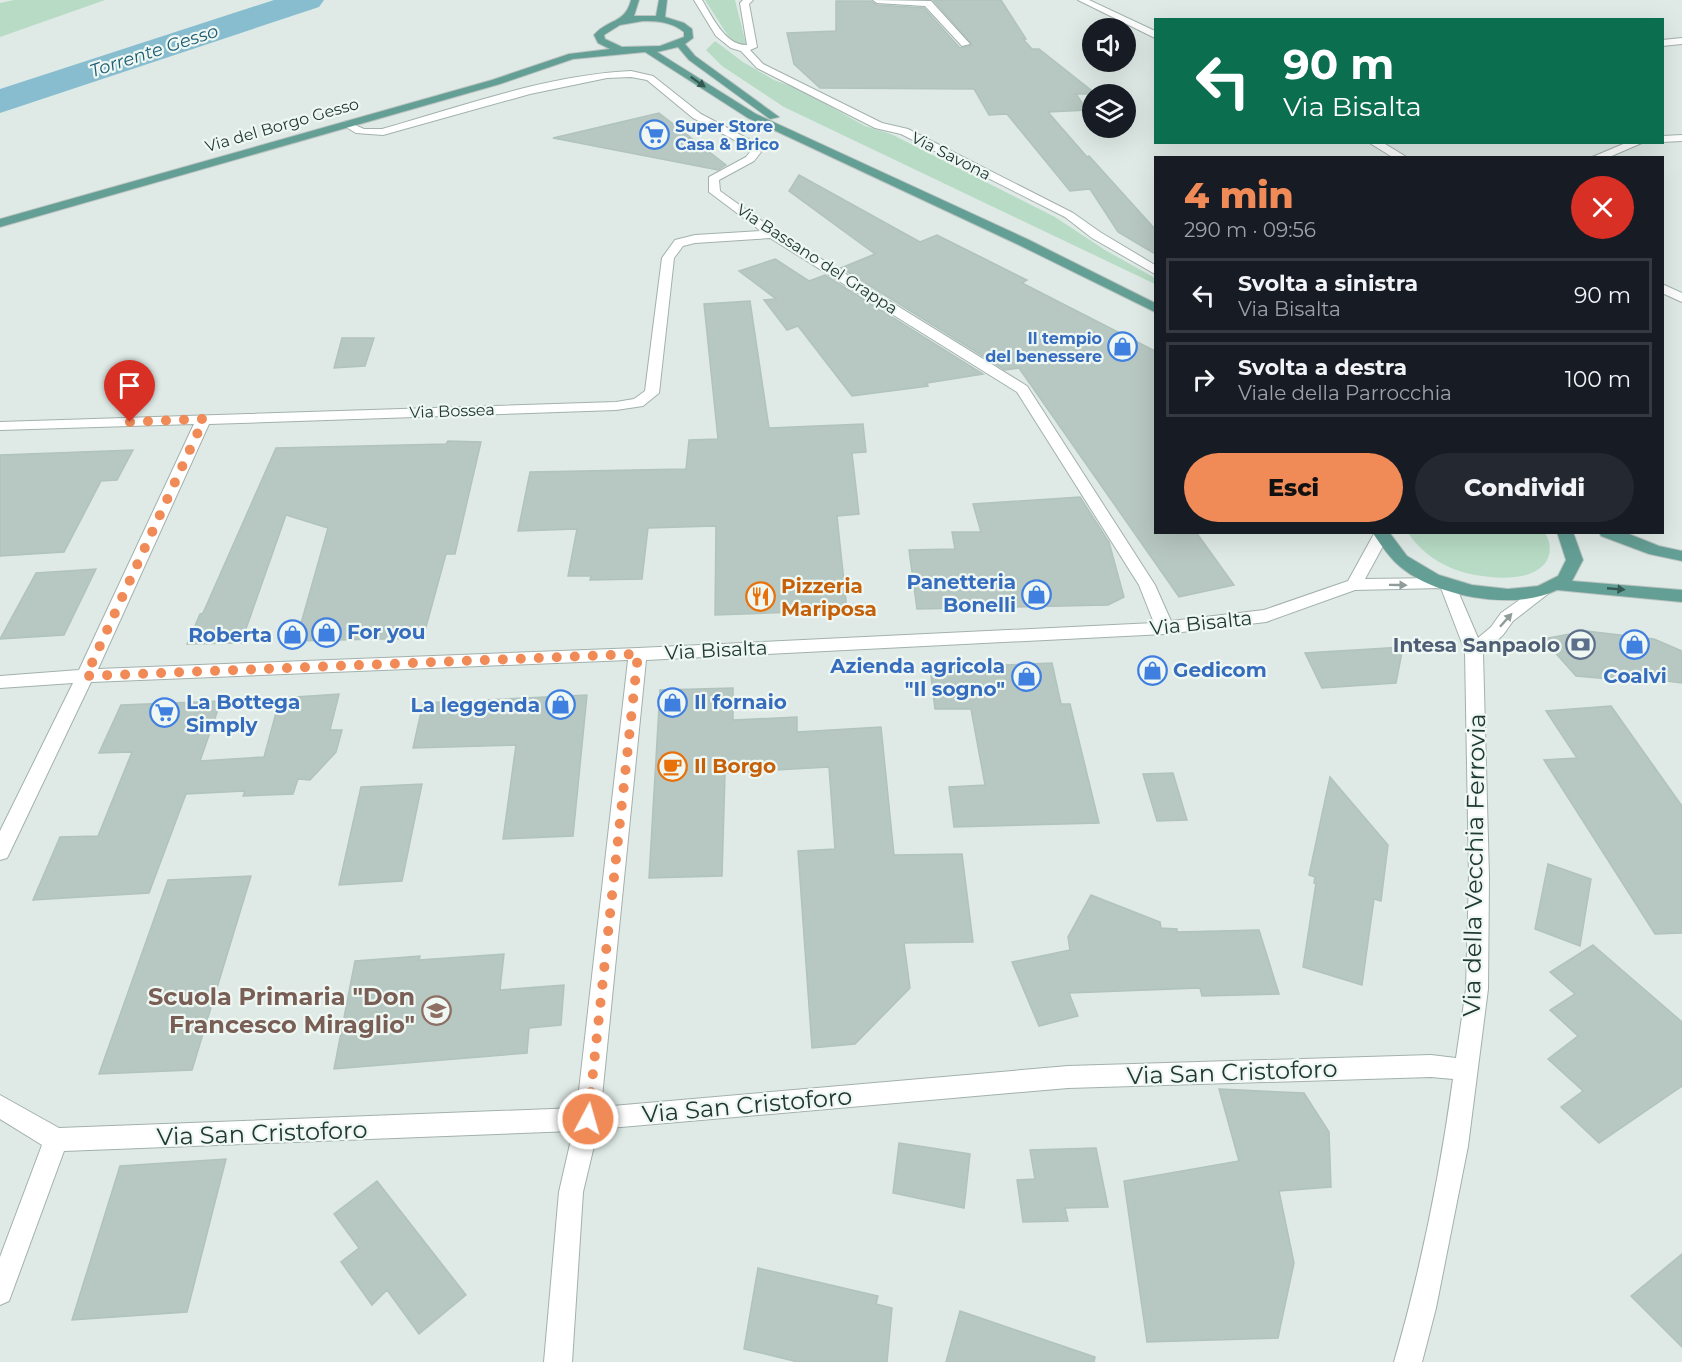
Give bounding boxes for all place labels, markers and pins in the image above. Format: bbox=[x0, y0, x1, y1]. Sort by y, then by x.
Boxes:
place label: Super Store Casa & Brico bbox=[675, 117, 779, 154]
supermarket icon: Super Store Casa & Brico bbox=[638, 119, 670, 151]
place label: Il tempio del benessere bbox=[985, 329, 1102, 366]
shop icon: Il tempio del benessere bbox=[1107, 331, 1139, 363]
pin bbox=[104, 360, 155, 422]
place label: Panetteria Bonelli bbox=[906, 570, 1016, 617]
place label: Pizzeria Mariposa bbox=[781, 574, 877, 621]
shop icon: Panetteria Bonelli bbox=[1021, 578, 1053, 610]
restaurant icon: Pizzeria Mariposa bbox=[744, 581, 776, 613]
shop icon: For you bbox=[310, 616, 342, 648]
shop icon: Roberta bbox=[277, 619, 309, 651]
place label: For you bbox=[347, 620, 425, 644]
place label: Roberta bbox=[188, 623, 272, 647]
bank icon: Intesa Sanpaolo bbox=[1565, 629, 1597, 661]
shop icon: Coalvi bbox=[1619, 629, 1651, 661]
place label: Intesa Sanpaolo bbox=[1393, 633, 1560, 657]
place label: Azienda agricola "Il sogno" bbox=[829, 654, 1005, 701]
shop icon: Gedicom bbox=[1136, 654, 1168, 686]
place label: Gedicom bbox=[1173, 658, 1267, 682]
shop icon: Azienda agricola "Il sogno" bbox=[1010, 661, 1042, 693]
place label: Coalvi bbox=[1603, 664, 1667, 688]
shop icon: Il fornaio bbox=[657, 686, 689, 718]
shop icon: La leggenda bbox=[545, 689, 577, 721]
place label: La Bottega Simply bbox=[186, 690, 300, 737]
place label: Il fornaio bbox=[694, 690, 787, 714]
place label: La leggenda bbox=[411, 693, 540, 717]
supermarket icon: La Bottega Simply bbox=[149, 697, 181, 729]
cafe icon: Il Borgo bbox=[657, 750, 689, 782]
place label: Il Borgo bbox=[694, 754, 776, 778]
place label: Scuola Primaria "Don Francesco Miraglio" bbox=[148, 982, 415, 1039]
school or university icon: Scuola Primaria "Don Francesco Miraglio" bbox=[420, 994, 452, 1026]

